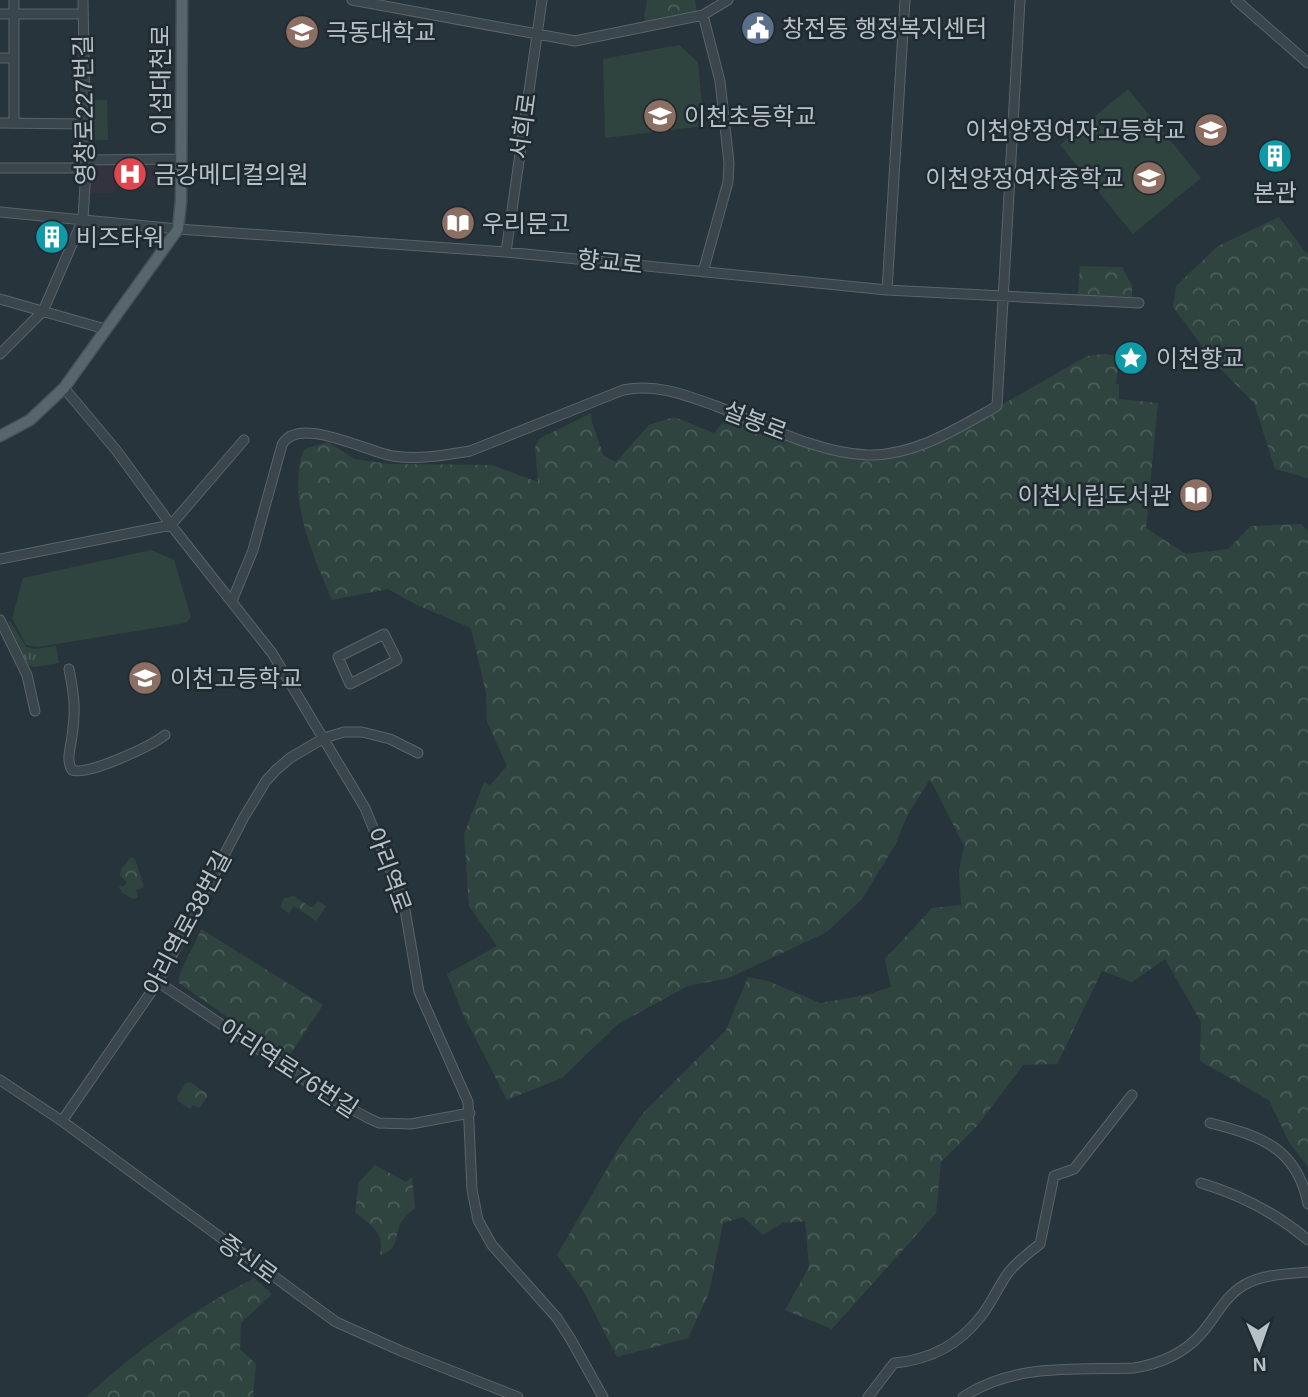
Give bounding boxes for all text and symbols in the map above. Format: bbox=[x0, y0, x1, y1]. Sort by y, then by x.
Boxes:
public building icon: 창전동 행정복지센터 bbox=[739, 9, 777, 47]
school or university icon: 극동대학교 bbox=[283, 13, 321, 51]
place label: 창전동 행정복지센터 bbox=[782, 15, 987, 42]
place label: 극동대학교 bbox=[326, 19, 436, 46]
street label: 이섭대천로 bbox=[147, 25, 174, 135]
street label: 영창로227번길 bbox=[69, 35, 99, 185]
street label: 서희로 bbox=[505, 91, 541, 161]
school or university icon: 이천초등학교 bbox=[641, 97, 679, 135]
place label: 이천초등학교 bbox=[684, 103, 816, 130]
school or university icon: 이천양정여자고등학교 bbox=[1192, 111, 1230, 149]
place label: 이천양정여자고등학교 bbox=[965, 117, 1186, 144]
building icon: 본관 bbox=[1256, 137, 1294, 175]
hospital icon: 금강메디컬의원 bbox=[111, 155, 149, 193]
school or university icon: 이천양정여자중학교 bbox=[1130, 159, 1168, 197]
place label: 금강메디컬의원 bbox=[154, 161, 309, 188]
place label: 이천양정여자중학교 bbox=[925, 165, 1124, 192]
place label: 본관 bbox=[1253, 179, 1297, 206]
library icon: 우리문고 bbox=[439, 204, 477, 242]
place label: 우리문고 bbox=[482, 210, 570, 237]
building icon: 비즈타워 bbox=[33, 218, 71, 256]
place label: 비즈타워 bbox=[76, 224, 164, 251]
street label: 향교로 bbox=[576, 245, 644, 279]
place icon: 이천향교 bbox=[1112, 339, 1150, 377]
place label: 이천향교 bbox=[1156, 345, 1244, 372]
street label: 설봉로 bbox=[719, 397, 791, 445]
library icon: 이천시립도서관 bbox=[1177, 476, 1215, 514]
place label: 이천시립도서관 bbox=[1017, 482, 1172, 509]
school or university icon: 이천고등학교 bbox=[126, 659, 164, 697]
place label: 이천고등학교 bbox=[170, 665, 302, 692]
street label: 아리역로 bbox=[361, 824, 417, 916]
street label: 아리역로38번길 bbox=[138, 846, 236, 1000]
street label: 아리역로76번길 bbox=[215, 1013, 363, 1123]
street label: 증신로 bbox=[213, 1229, 283, 1289]
north arrow bbox=[1224, 1313, 1294, 1383]
text: N bbox=[1252, 1354, 1267, 1375]

